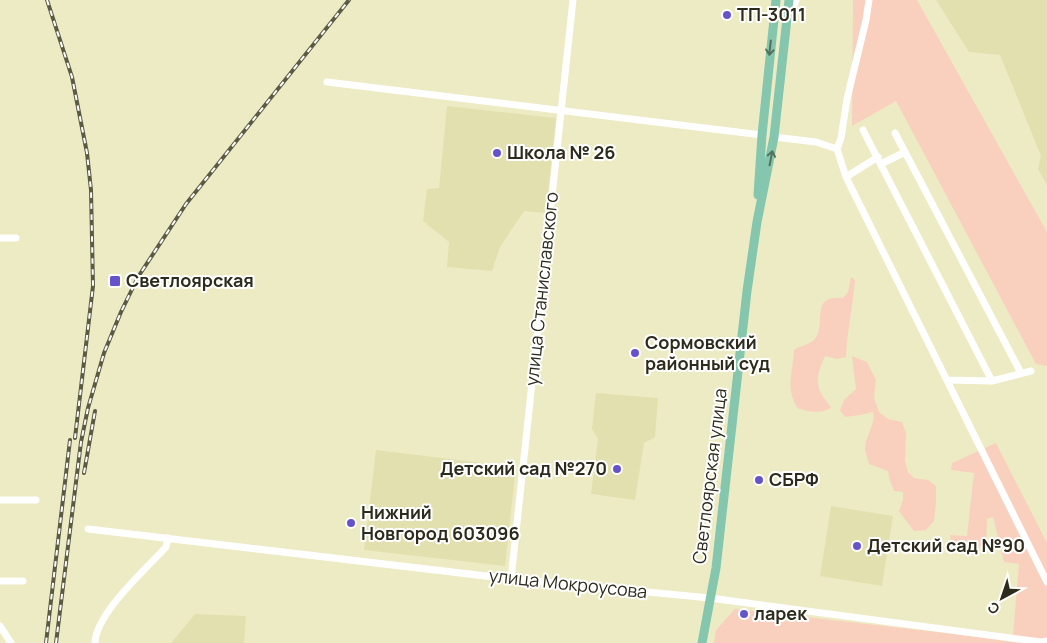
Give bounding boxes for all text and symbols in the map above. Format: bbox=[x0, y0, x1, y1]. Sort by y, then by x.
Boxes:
place label: ТП-3011 bbox=[737, 2, 806, 26]
marker: ТП-3011 bbox=[721, 9, 733, 21]
one-way arrow bbox=[765, 40, 775, 56]
place label: Школа № 26 bbox=[507, 140, 615, 164]
marker: Школа № 26 bbox=[491, 147, 503, 159]
one-way arrow bbox=[766, 150, 776, 166]
street label: улица Станиславского bbox=[519, 191, 563, 387]
place label: Светлоярская bbox=[126, 268, 254, 292]
marker: Светлоярская bbox=[108, 274, 122, 288]
place label: Сормовский районный суд bbox=[645, 330, 770, 375]
marker: Сормовский районный суд bbox=[629, 347, 641, 359]
street label: Светлоярская улица bbox=[686, 387, 732, 565]
place label: Детский сад №270 bbox=[440, 456, 607, 480]
marker: Детский сад №270 bbox=[611, 463, 623, 475]
place label: СБРФ bbox=[769, 467, 819, 491]
marker: СБРФ bbox=[753, 474, 765, 486]
place label: Нижний Новгород 603096 bbox=[361, 500, 520, 545]
marker: Нижний Новгород 603096 bbox=[345, 517, 357, 529]
place label: Детский сад №90 bbox=[867, 533, 1025, 557]
marker: Детский сад №90 bbox=[851, 540, 863, 552]
street label: улица Мокроусова bbox=[488, 563, 649, 603]
north arrow bbox=[977, 573, 1027, 623]
text: С bbox=[983, 598, 1003, 619]
place label: ларек bbox=[754, 601, 808, 625]
marker: ларек bbox=[738, 608, 750, 620]

